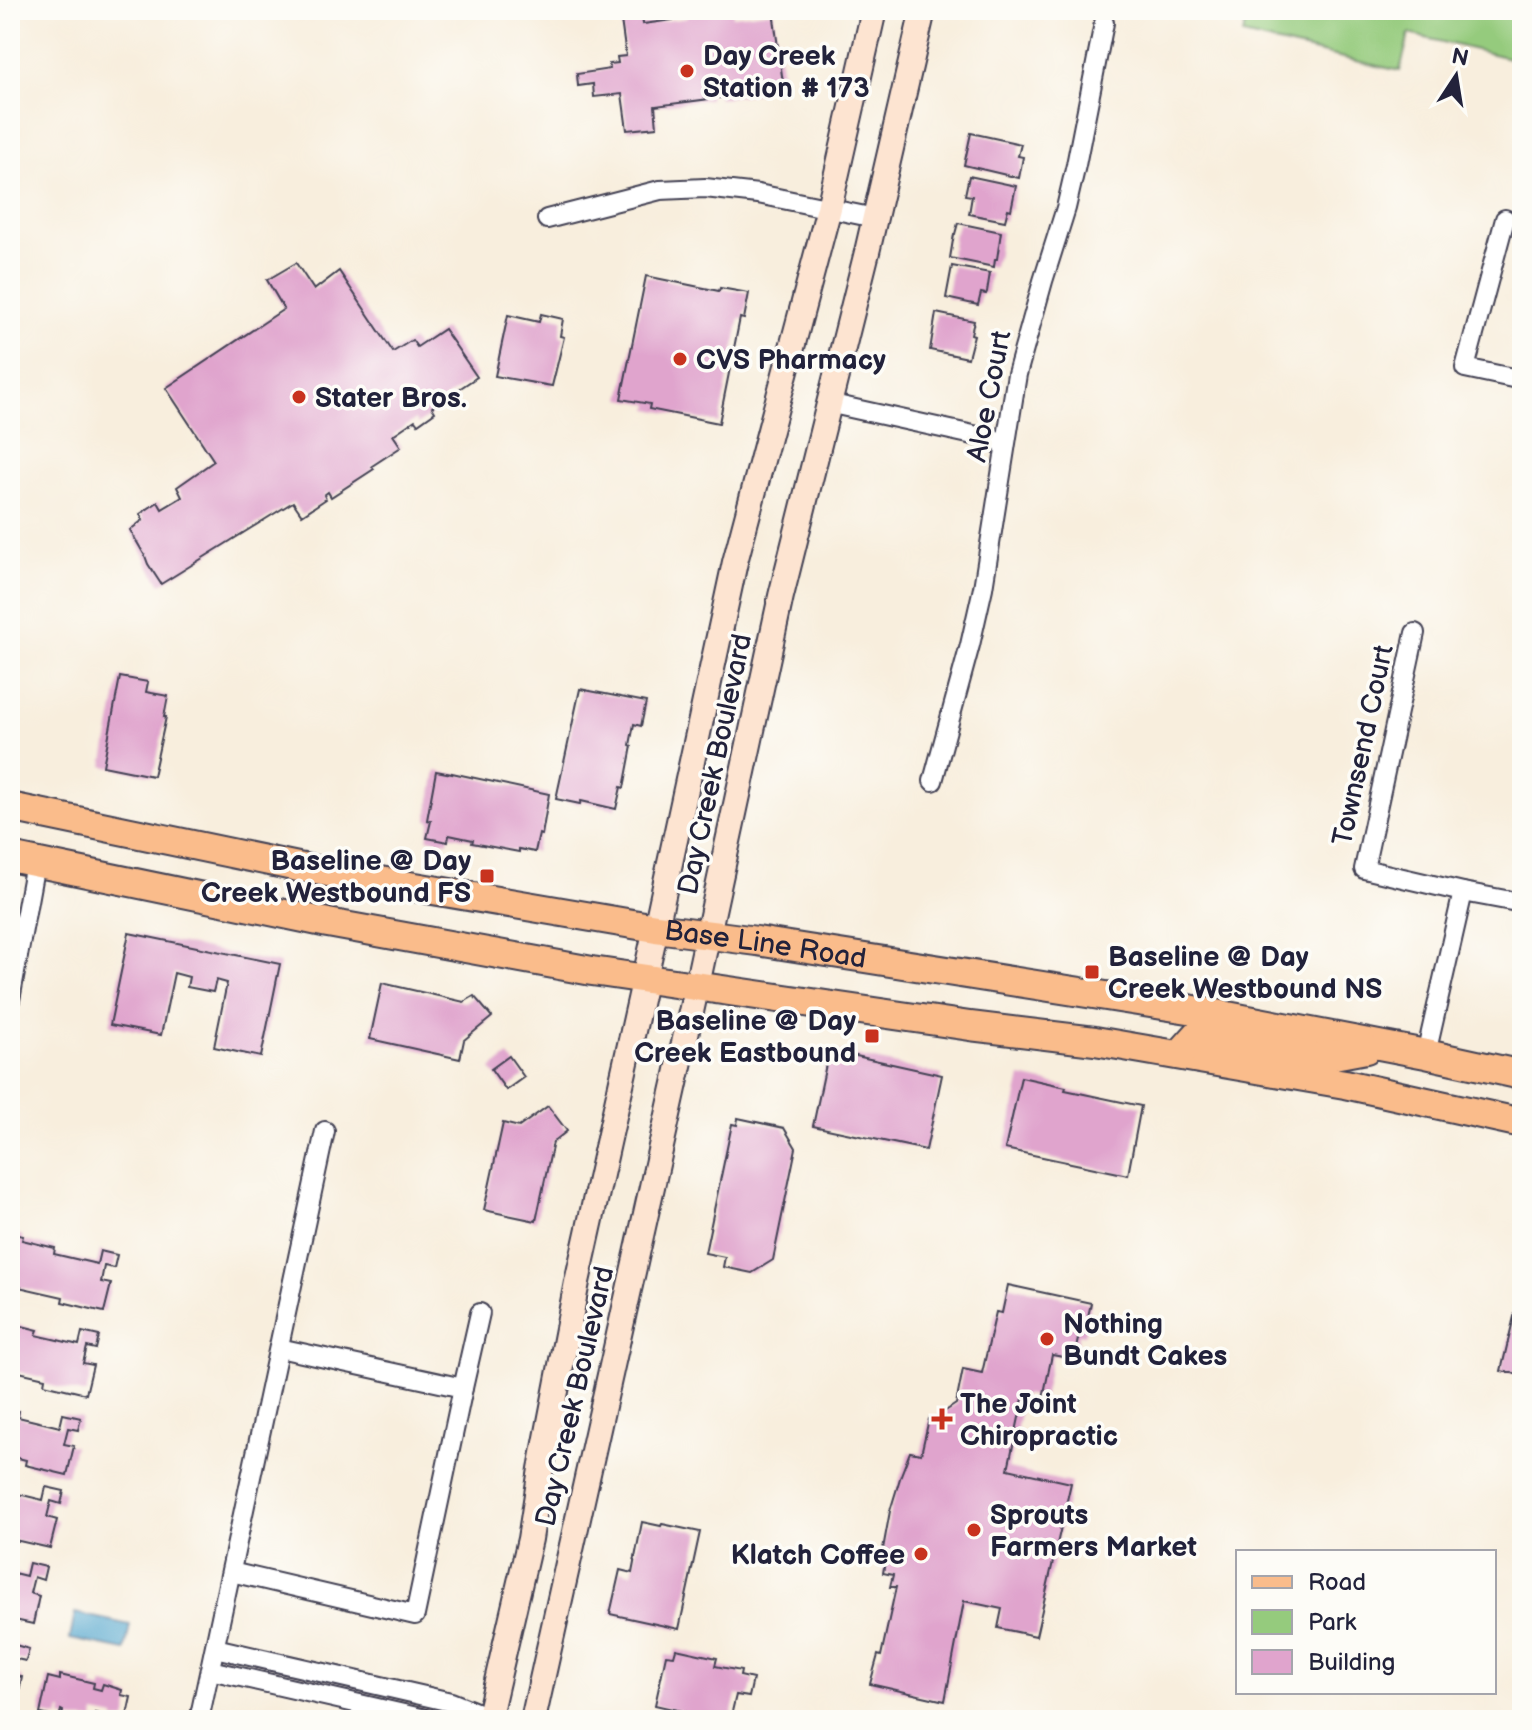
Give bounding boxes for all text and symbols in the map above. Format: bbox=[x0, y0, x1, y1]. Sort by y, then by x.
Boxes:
north arrow bbox=[1416, 36, 1496, 116]
place label: Day Creek Station # 173 bbox=[703, 40, 870, 105]
text: N bbox=[1449, 43, 1471, 73]
marker: Day Creek Station # 173 bbox=[678, 62, 696, 80]
street label: Aloe Court bbox=[961, 327, 1018, 465]
place label: CVS Pharmacy bbox=[696, 344, 886, 377]
marker: CVS Pharmacy bbox=[671, 350, 689, 368]
place label: Stater Bros. bbox=[315, 382, 467, 415]
marker: Stater Bros. bbox=[290, 388, 308, 406]
street label: Day Creek Boulevard bbox=[672, 631, 759, 898]
street label: Townsend Court bbox=[1326, 642, 1401, 849]
place label: Baseline @ Day Creek Westbound FS bbox=[201, 845, 471, 910]
marker: Baseline @ Day Creek Westbound FS bbox=[478, 867, 496, 885]
street label: Base Line Road bbox=[663, 914, 869, 976]
place label: Baseline @ Day Creek Westbound NS bbox=[1108, 941, 1382, 1006]
marker: Baseline @ Day Creek Westbound NS bbox=[1083, 963, 1101, 981]
place label: Baseline @ Day Creek Eastbound bbox=[634, 1005, 856, 1070]
marker: Baseline @ Day Creek Eastbound bbox=[863, 1027, 881, 1045]
street label: Day Creek Boulevard bbox=[529, 1263, 621, 1529]
place label: Nothing Bundt Cakes bbox=[1063, 1308, 1227, 1373]
marker: Nothing Bundt Cakes bbox=[1038, 1330, 1056, 1348]
place label: The Joint Chiropractic bbox=[960, 1388, 1118, 1453]
marker: The Joint Chiropractic bbox=[931, 1408, 953, 1430]
place label: Sprouts Farmers Market bbox=[990, 1499, 1197, 1564]
marker: Sprouts Farmers Market bbox=[965, 1521, 983, 1539]
place label: Klatch Coffee bbox=[731, 1539, 905, 1572]
marker: Klatch Coffee bbox=[912, 1545, 930, 1563]
legend bbox=[1236, 1550, 1496, 1694]
text: Road bbox=[1308, 1568, 1366, 1597]
text: Park bbox=[1308, 1608, 1356, 1637]
text: Building bbox=[1308, 1648, 1395, 1677]

